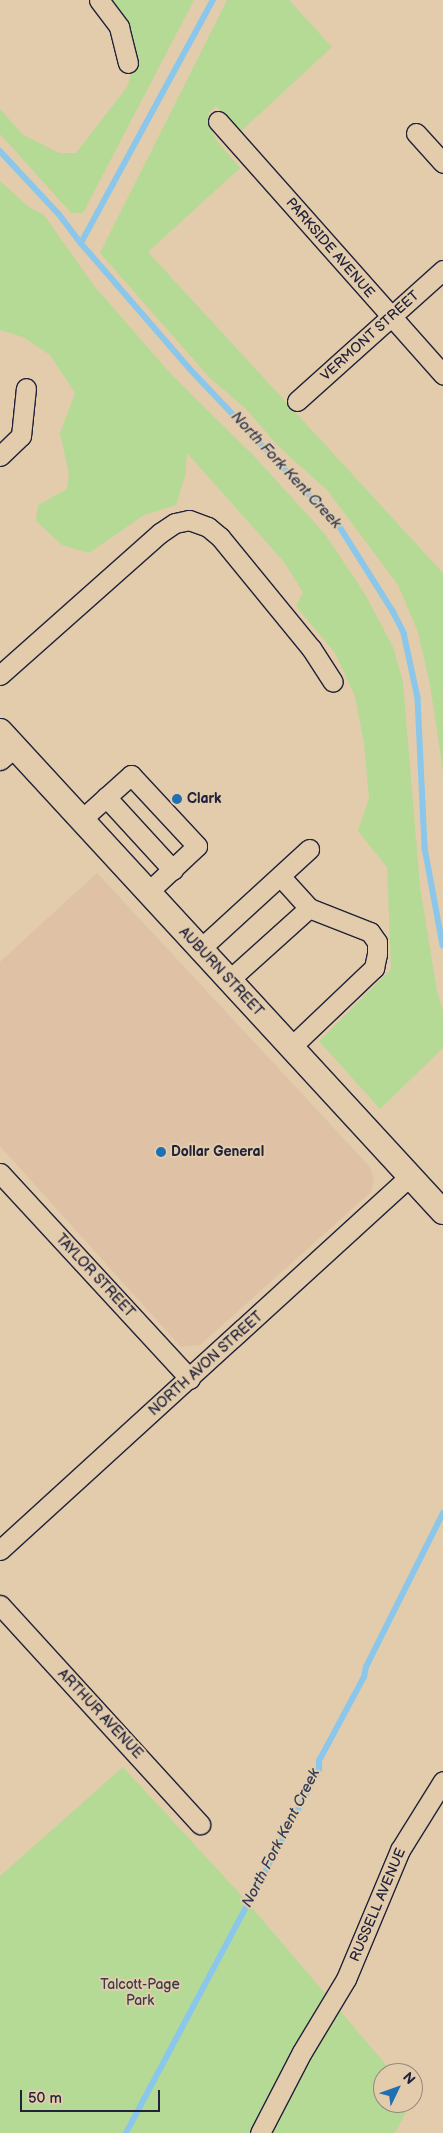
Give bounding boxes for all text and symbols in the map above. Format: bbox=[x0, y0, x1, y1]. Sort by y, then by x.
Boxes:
street label: PARKSIDE AVENUE bbox=[282, 195, 378, 301]
street label: VERMONT STREET bbox=[317, 287, 423, 385]
water label: North Fork Kent Creek bbox=[227, 408, 345, 532]
place label: Clark bbox=[187, 791, 221, 807]
marker: Clark bbox=[171, 793, 183, 805]
street label: AUBURN STREET bbox=[175, 924, 267, 1020]
place label: Dollar General bbox=[171, 1144, 264, 1160]
marker: Dollar General bbox=[155, 1146, 167, 1158]
street label: TAYLOR STREET bbox=[52, 1231, 138, 1321]
street label: NORTH AVON STREET bbox=[146, 1308, 266, 1420]
street label: ARTHUR AVENUE bbox=[54, 1666, 146, 1762]
water label: North Fork Kent Creek bbox=[238, 1766, 324, 1910]
street label: RUSSELL AVENUE bbox=[347, 1846, 409, 1964]
park label: Talcott-Page Park bbox=[100, 1977, 180, 2010]
north arrow bbox=[373, 2063, 423, 2113]
text: N bbox=[399, 2069, 419, 2088]
scale bar bbox=[22, 2080, 162, 2112]
text: 50 m bbox=[28, 2089, 62, 2108]

